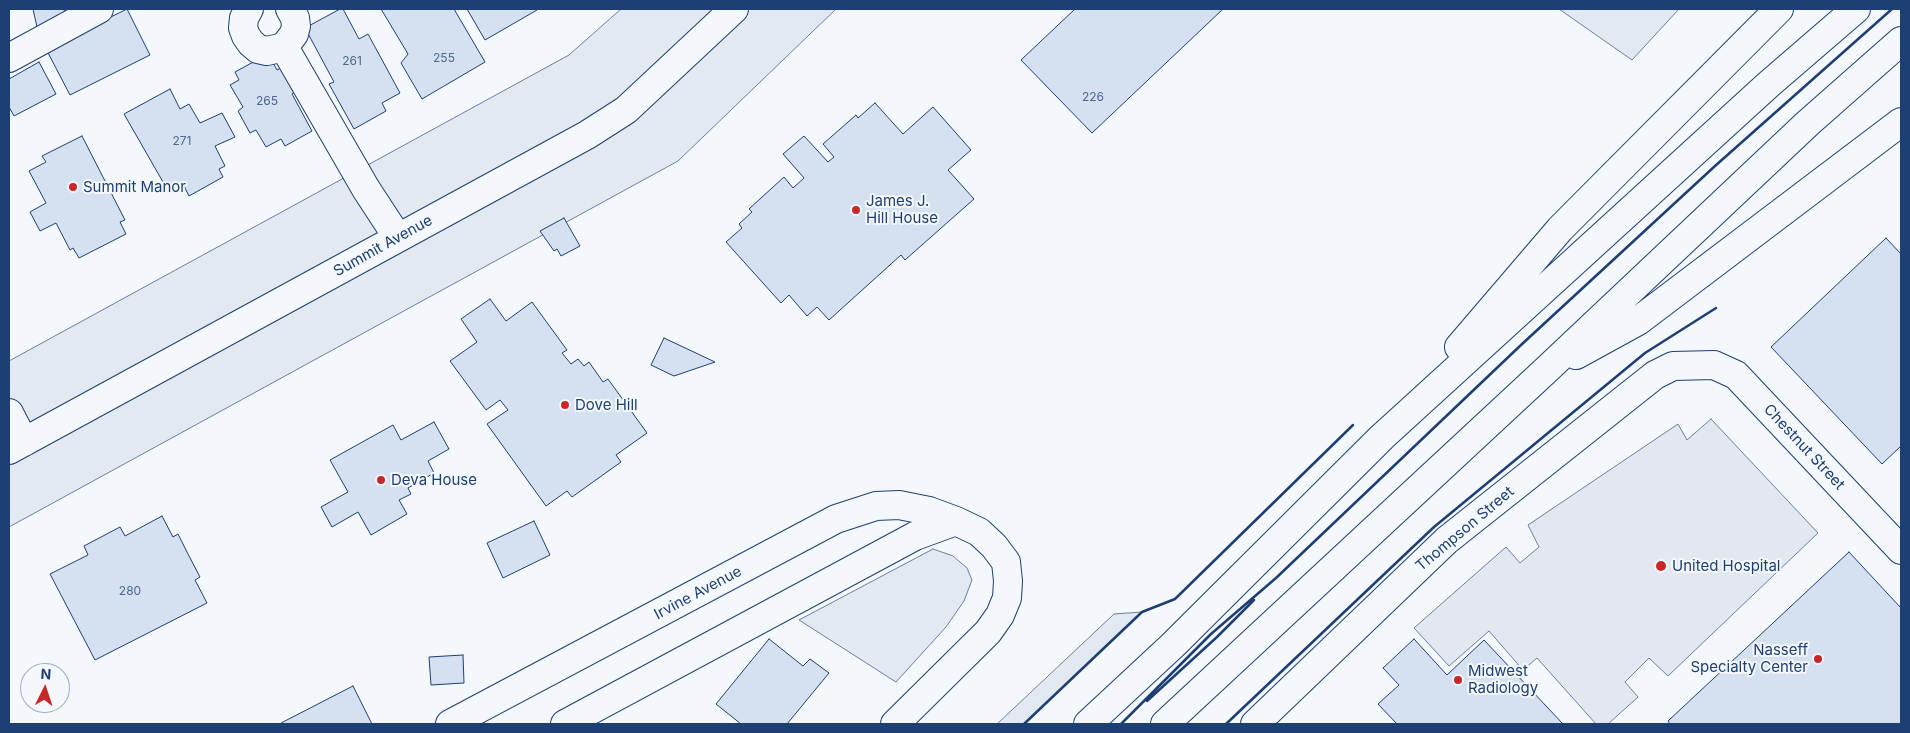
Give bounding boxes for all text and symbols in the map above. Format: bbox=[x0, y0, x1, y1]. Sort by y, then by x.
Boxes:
house number: 255 bbox=[433, 51, 455, 65]
house number: 261 bbox=[342, 54, 362, 68]
house number: 226 bbox=[1082, 90, 1104, 104]
house number: 265 bbox=[256, 94, 278, 108]
house number: 271 bbox=[173, 134, 191, 148]
place label: Summit Manor bbox=[83, 178, 186, 196]
marker: Summit Manor bbox=[67, 181, 79, 193]
place label: James J. Hill House bbox=[866, 192, 938, 227]
marker: James J. Hill House bbox=[850, 204, 862, 216]
street label: Summit Avenue bbox=[330, 211, 436, 281]
place label: Dove Hill bbox=[575, 396, 638, 414]
marker: Dove Hill bbox=[559, 399, 571, 411]
street label: Chestnut Street bbox=[1760, 400, 1848, 494]
place label: Deva House bbox=[391, 471, 477, 489]
marker: Deva House bbox=[375, 474, 387, 486]
street label: Thompson Street bbox=[1412, 483, 1518, 575]
place label: United Hospital bbox=[1672, 557, 1780, 575]
marker: United Hospital bbox=[1654, 559, 1668, 573]
street label: Irvine Avenue bbox=[651, 562, 745, 624]
house number: 280 bbox=[119, 584, 141, 598]
place label: Nasseff Specialty Center bbox=[1690, 641, 1808, 676]
marker: Nasseff Specialty Center bbox=[1812, 653, 1824, 665]
place label: Midwest Radiology bbox=[1468, 662, 1538, 697]
north arrow bbox=[20, 663, 70, 713]
text: N bbox=[40, 665, 52, 682]
marker: Midwest Radiology bbox=[1452, 674, 1464, 686]

